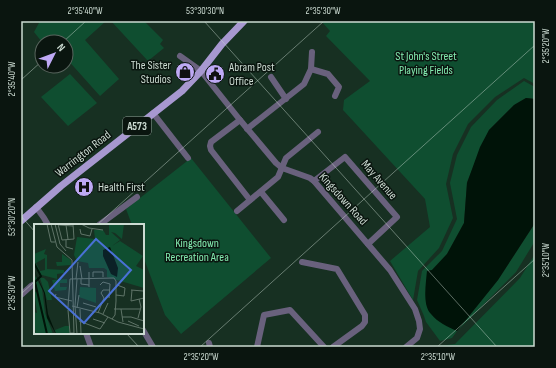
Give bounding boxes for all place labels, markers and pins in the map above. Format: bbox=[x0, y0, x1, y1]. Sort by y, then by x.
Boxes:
place label: The Sister Studios bbox=[131, 58, 172, 87]
place label: Abram Post Office bbox=[228, 60, 275, 89]
shop icon: The Sister Studios bbox=[174, 61, 196, 83]
public building icon: Abram Post Office bbox=[204, 63, 226, 85]
hospital icon: Health First bbox=[73, 176, 95, 198]
place label: Health First bbox=[98, 180, 145, 195]

